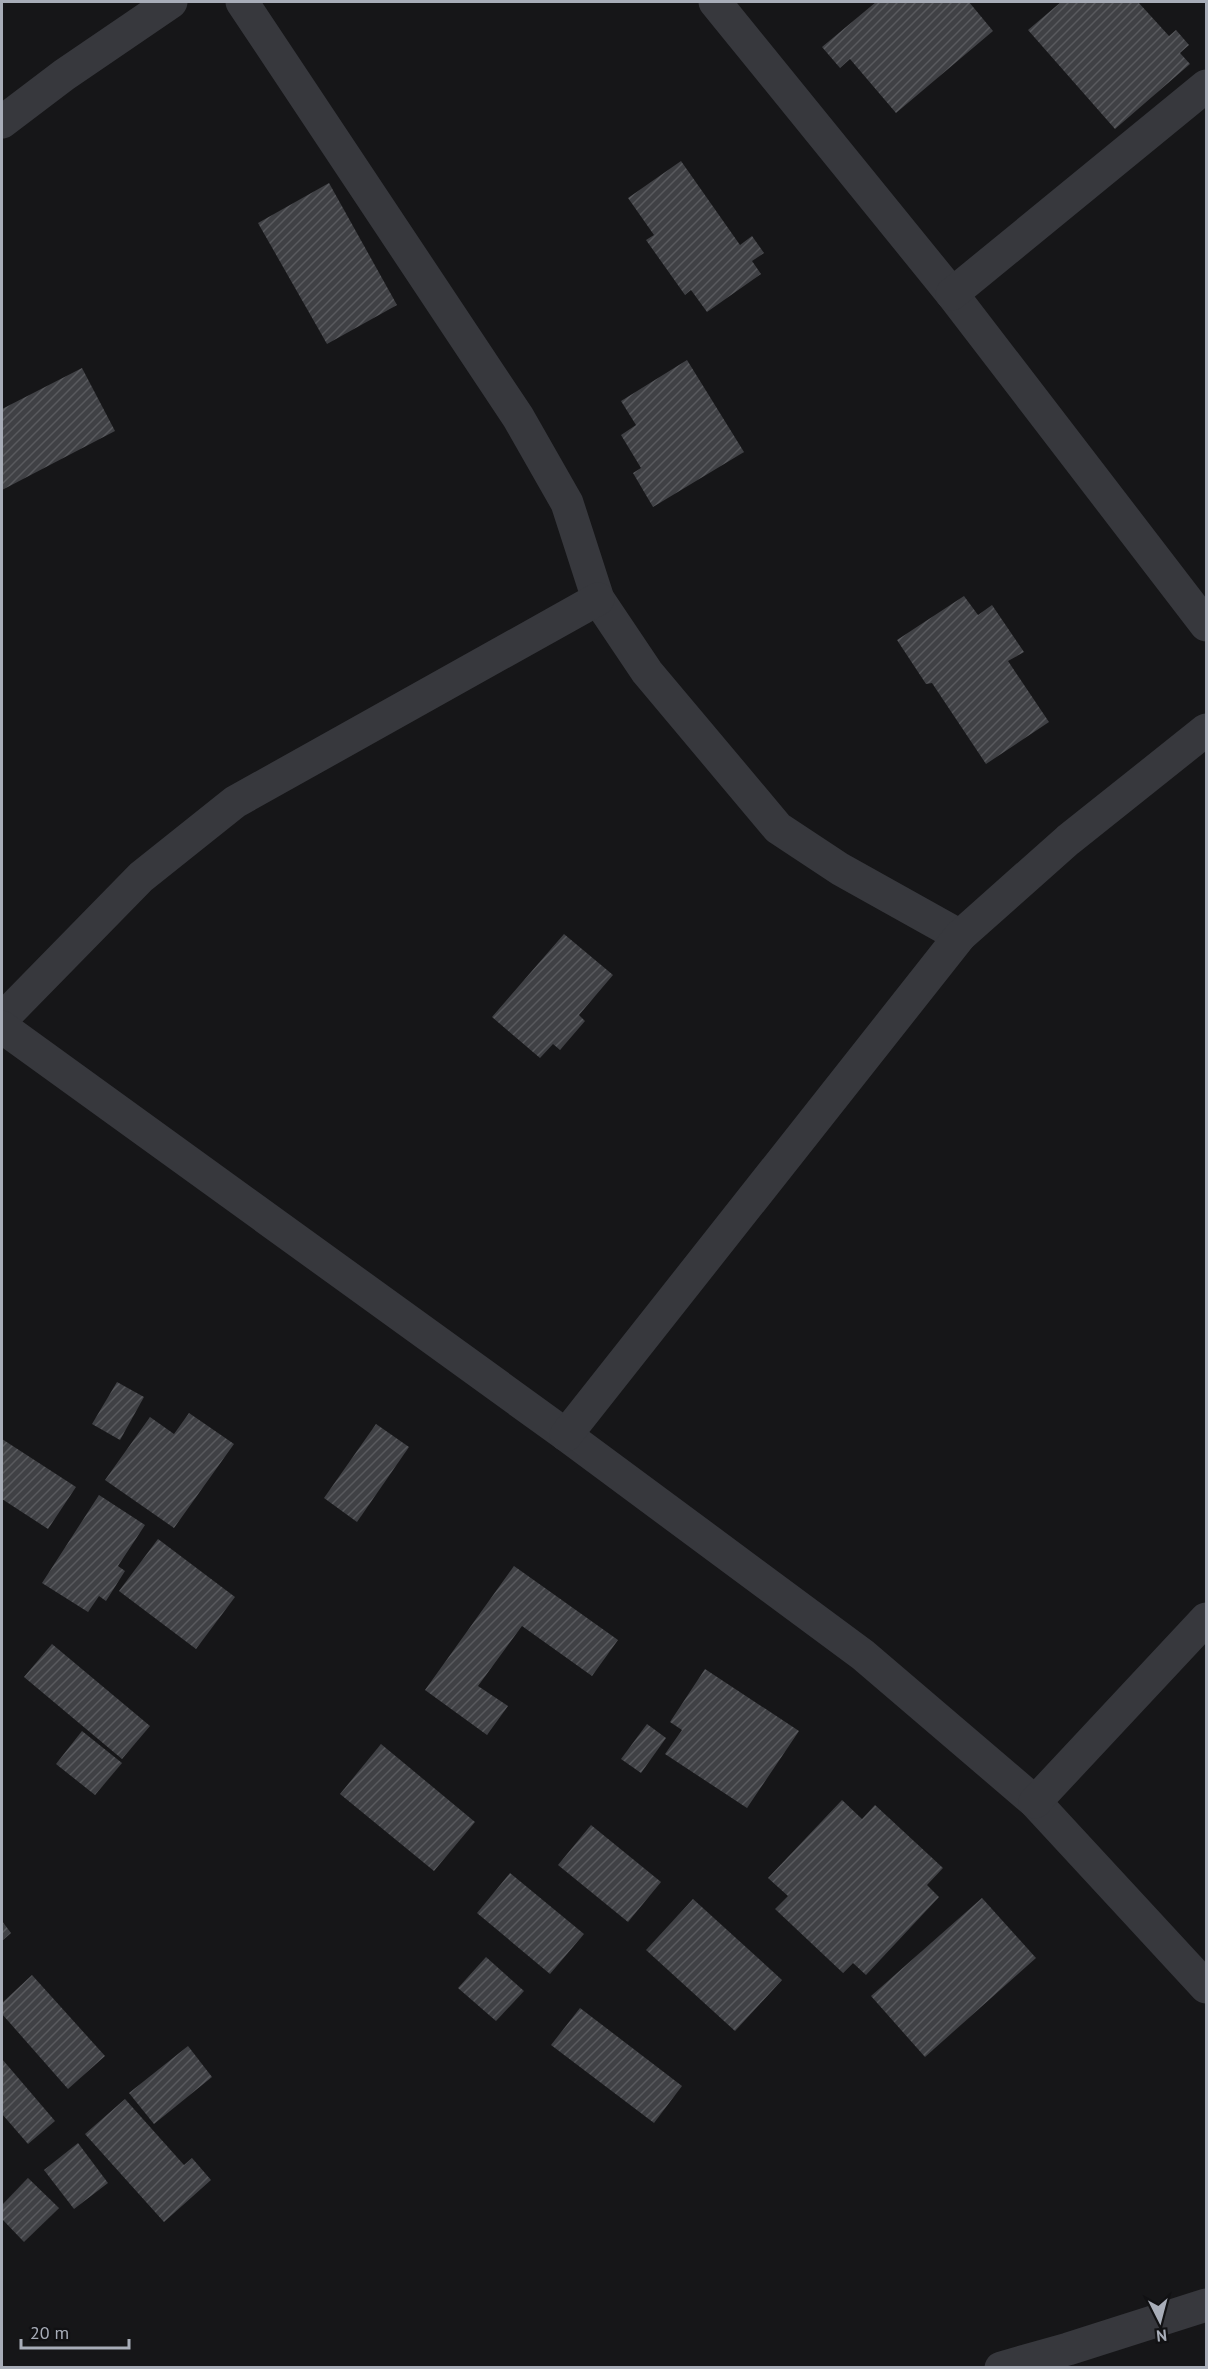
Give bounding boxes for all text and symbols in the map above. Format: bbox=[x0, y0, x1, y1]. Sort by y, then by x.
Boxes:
north arrow bbox=[1130, 2291, 1190, 2351]
scale bar bbox=[21, 2312, 129, 2350]
text: 20 m bbox=[30, 2321, 69, 2344]
text: N bbox=[1155, 2325, 1168, 2346]

